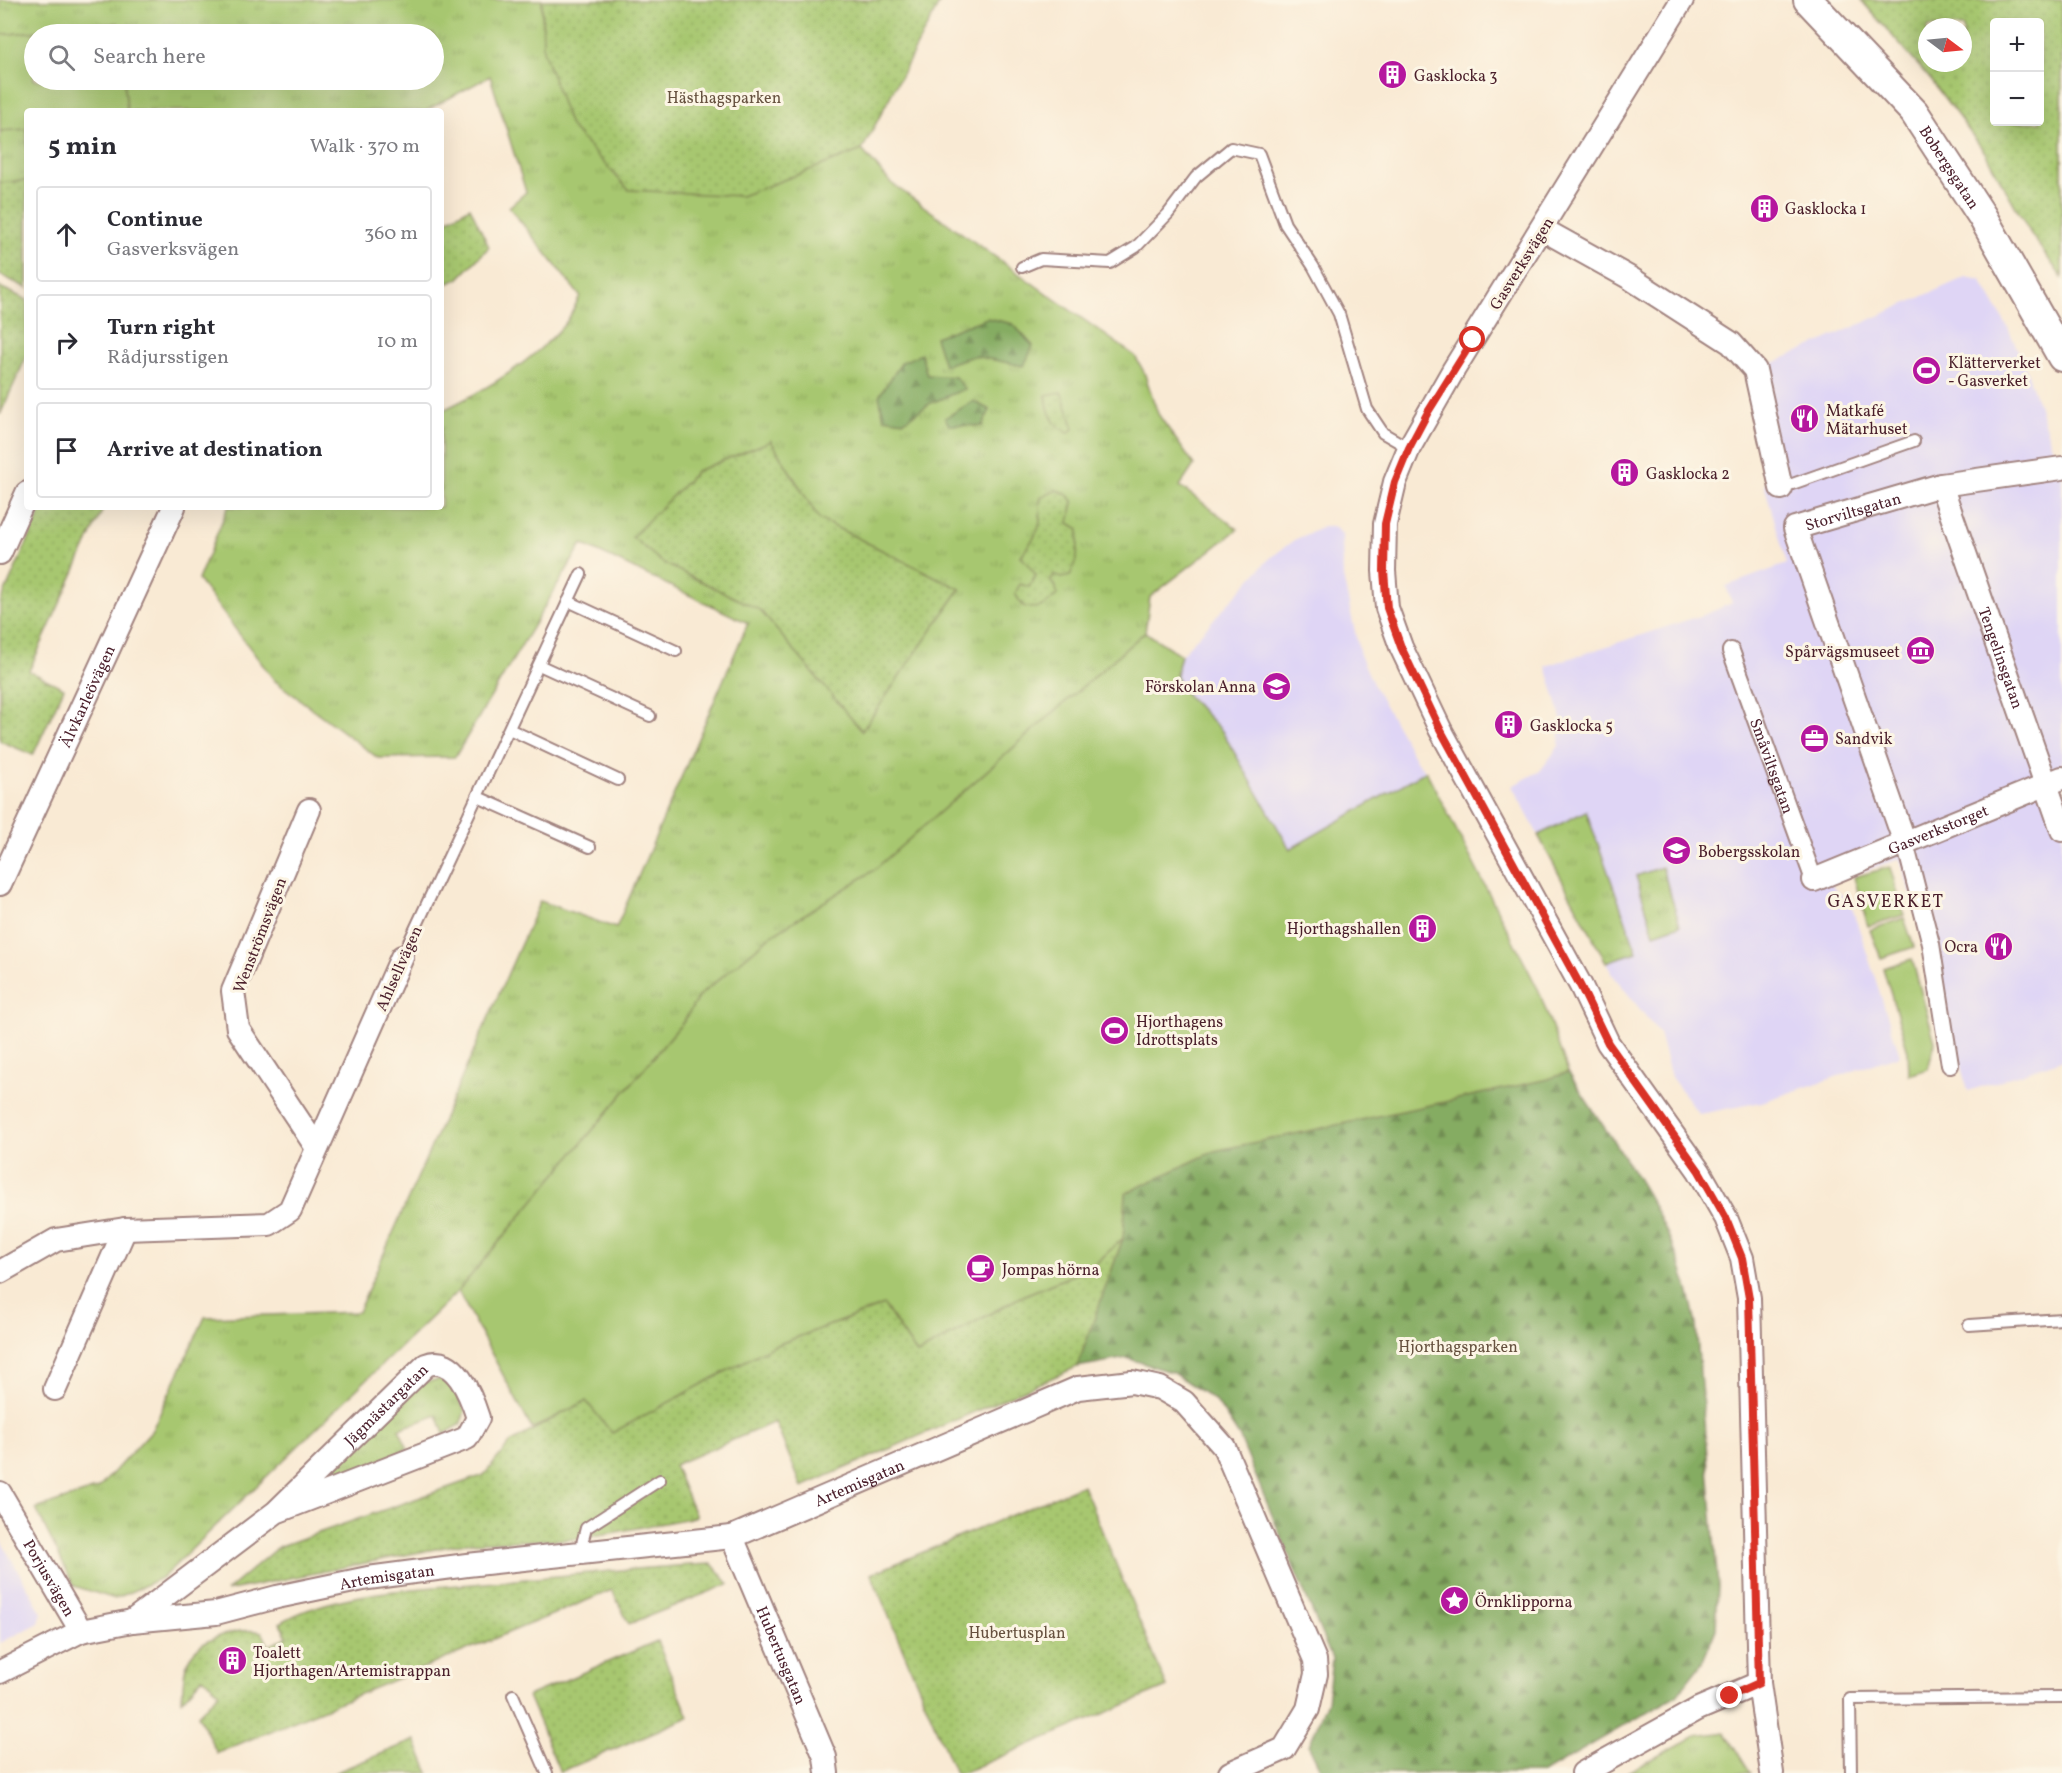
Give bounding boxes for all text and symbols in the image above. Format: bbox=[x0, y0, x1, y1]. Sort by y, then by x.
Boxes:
north arrow bbox=[1918, 18, 1972, 72]
map controls bbox=[1990, 18, 2044, 126]
button: + bbox=[1990, 18, 2044, 72]
search box bbox=[24, 24, 444, 90]
icon: search bbox=[45, 41, 78, 74]
text: Search here bbox=[93, 42, 206, 73]
building icon: Gasklocka 3 bbox=[1377, 59, 1409, 91]
place label: Gasklocka 3 bbox=[1414, 66, 1497, 88]
button: − bbox=[1990, 72, 2044, 126]
park label: Hästhagsparken bbox=[667, 88, 781, 110]
street label: Bobergsgatan bbox=[1913, 122, 1984, 214]
text: 5 min bbox=[48, 129, 117, 165]
text: Walk · 370 m bbox=[310, 133, 420, 161]
building icon: Gasklocka 1 bbox=[1748, 192, 1780, 224]
place label: Gasklocka 1 bbox=[1785, 199, 1866, 221]
text: Continue bbox=[107, 205, 203, 236]
street label: Gasverksvägen bbox=[1485, 213, 1560, 315]
icon: ahead bbox=[50, 218, 83, 251]
text: 360 m bbox=[364, 220, 418, 248]
text: Gasverksvägen bbox=[107, 236, 239, 264]
text: Turn right bbox=[107, 313, 215, 344]
icon: right bbox=[50, 326, 83, 359]
route start bbox=[1459, 326, 1485, 352]
text: 10 m bbox=[377, 328, 418, 356]
text: Rådjursstigen bbox=[107, 344, 229, 372]
place label: Klätterverket - Gasverket bbox=[1948, 353, 2041, 393]
sports icon: Klätterverket - Gasverket bbox=[1911, 355, 1943, 387]
place label: Matkafé Mätarhuset bbox=[1826, 401, 1908, 441]
restaurant icon: Matkafé Mätarhuset bbox=[1789, 403, 1821, 435]
icon: arrive bbox=[50, 434, 83, 467]
text: Arrive at destination bbox=[107, 435, 323, 466]
building icon: Gasklocka 2 bbox=[1609, 457, 1641, 489]
place label: Gasklocka 2 bbox=[1646, 464, 1730, 486]
street label: Storviltsgatan bbox=[1803, 488, 1904, 537]
street label: Tengelinsgatan bbox=[1972, 605, 2028, 712]
museum icon: Spårvägsmuseet bbox=[1905, 635, 1937, 667]
street label: Älvkarleövägen bbox=[55, 642, 122, 752]
place label: Spårvägsmuseet bbox=[1785, 642, 1900, 664]
school or university icon: Förskolan Anna bbox=[1261, 670, 1293, 702]
place label: Förskolan Anna bbox=[1145, 677, 1256, 699]
building icon: Gasklocka 5 bbox=[1493, 709, 1525, 741]
place label: Gasklocka 5 bbox=[1530, 716, 1613, 738]
street label: Småviltsgatan bbox=[1743, 716, 1798, 817]
office icon: Sandvik bbox=[1798, 722, 1830, 754]
place label: Sandvik bbox=[1835, 729, 1893, 751]
street label: Gasverkstorget bbox=[1885, 800, 1992, 861]
school or university icon: Bobergsskolan bbox=[1661, 835, 1693, 867]
place label: Bobergsskolan bbox=[1698, 842, 1800, 864]
street label: Wenströmsvägen bbox=[229, 875, 293, 997]
district label: GASVERKET bbox=[1827, 890, 1945, 915]
building icon: Hjorthagshallen bbox=[1406, 912, 1438, 944]
place label: Hjorthagshallen bbox=[1287, 919, 1401, 941]
street label: Ahlsellvägen bbox=[371, 923, 428, 1015]
restaurant icon: Ocra bbox=[1983, 930, 2015, 962]
place label: Ocra bbox=[1944, 937, 1978, 959]
place label: Hjorthagens Idrottsplats bbox=[1136, 1012, 1223, 1052]
sports icon: Hjorthagens Idrottsplats bbox=[1099, 1014, 1131, 1046]
cafe icon: Jompas hörna bbox=[965, 1253, 997, 1285]
place label: Jompas hörna bbox=[1002, 1260, 1099, 1282]
park label: Hjorthagsparken bbox=[1398, 1337, 1518, 1359]
street label: Jägmästargatan bbox=[340, 1360, 434, 1452]
street label: Artemisgatan bbox=[812, 1455, 908, 1513]
street label: Porjusvägen bbox=[17, 1536, 79, 1621]
street label: Artemisgatan bbox=[338, 1560, 436, 1597]
place icon: Örnklipporna bbox=[1438, 1585, 1470, 1617]
place label: Örnklipporna bbox=[1475, 1592, 1572, 1614]
street label: Hubertusgatan bbox=[749, 1603, 811, 1708]
park label: Hubertusplan bbox=[969, 1623, 1065, 1645]
place label: Toalett Hjorthagen/Artemistrappan bbox=[253, 1643, 451, 1683]
building icon: Toalett Hjorthagen/Artemistrappan bbox=[216, 1645, 248, 1677]
route end bbox=[1716, 1682, 1742, 1708]

